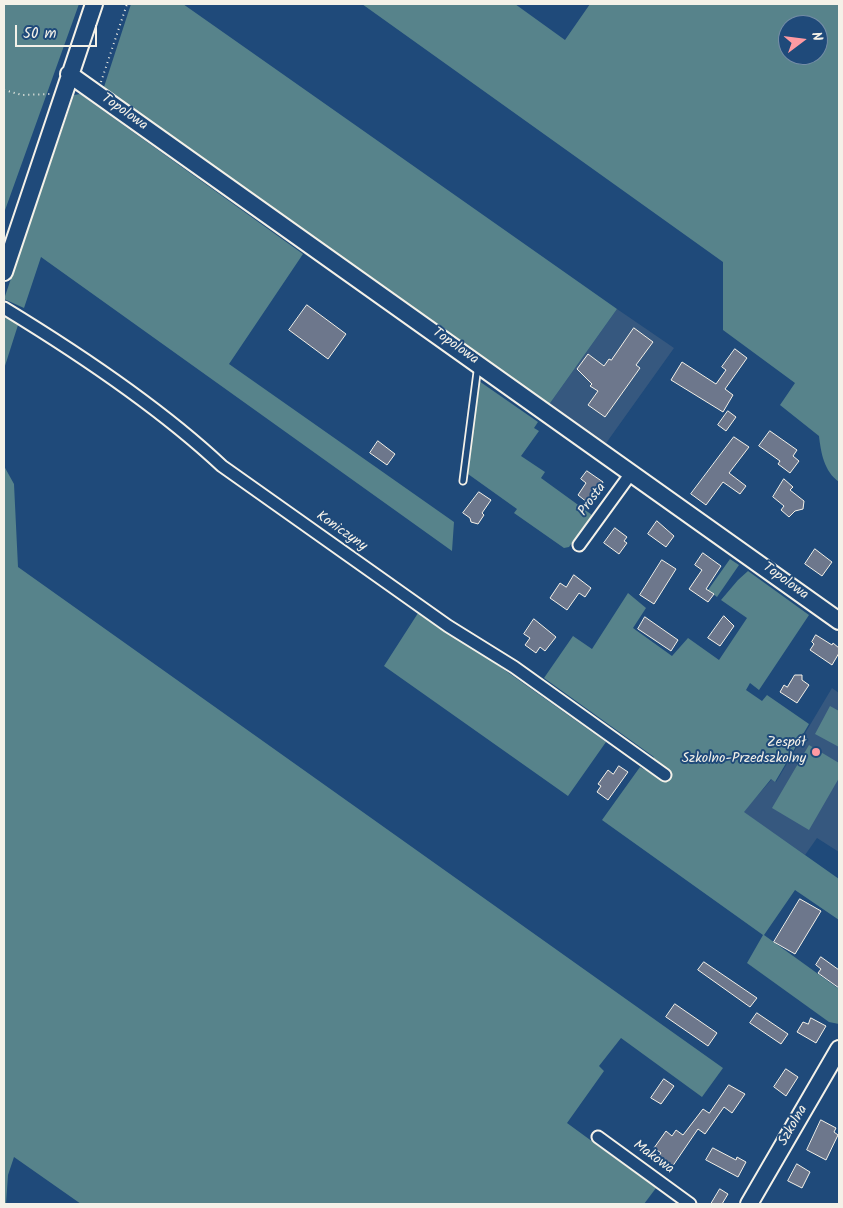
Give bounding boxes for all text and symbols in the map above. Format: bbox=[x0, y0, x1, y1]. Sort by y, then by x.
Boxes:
scale bar bbox=[18, 15, 100, 47]
north arrow bbox=[778, 15, 828, 65]
text: 50 m bbox=[23, 22, 57, 46]
text: N bbox=[805, 29, 828, 43]
street label: Topolowa bbox=[98, 91, 150, 135]
street label: Topolowa bbox=[429, 325, 481, 369]
street label: Prosta bbox=[575, 480, 611, 520]
street label: Koniczyny bbox=[312, 508, 370, 556]
street label: Topolowa bbox=[759, 560, 811, 604]
place label: Zespół Szkolno-Przedszkolny bbox=[682, 736, 806, 769]
marker: Zespół Szkolno-Przedszkolny bbox=[810, 746, 822, 758]
street label: Szkolna bbox=[776, 1103, 812, 1149]
street label: Makowa bbox=[629, 1138, 677, 1178]

